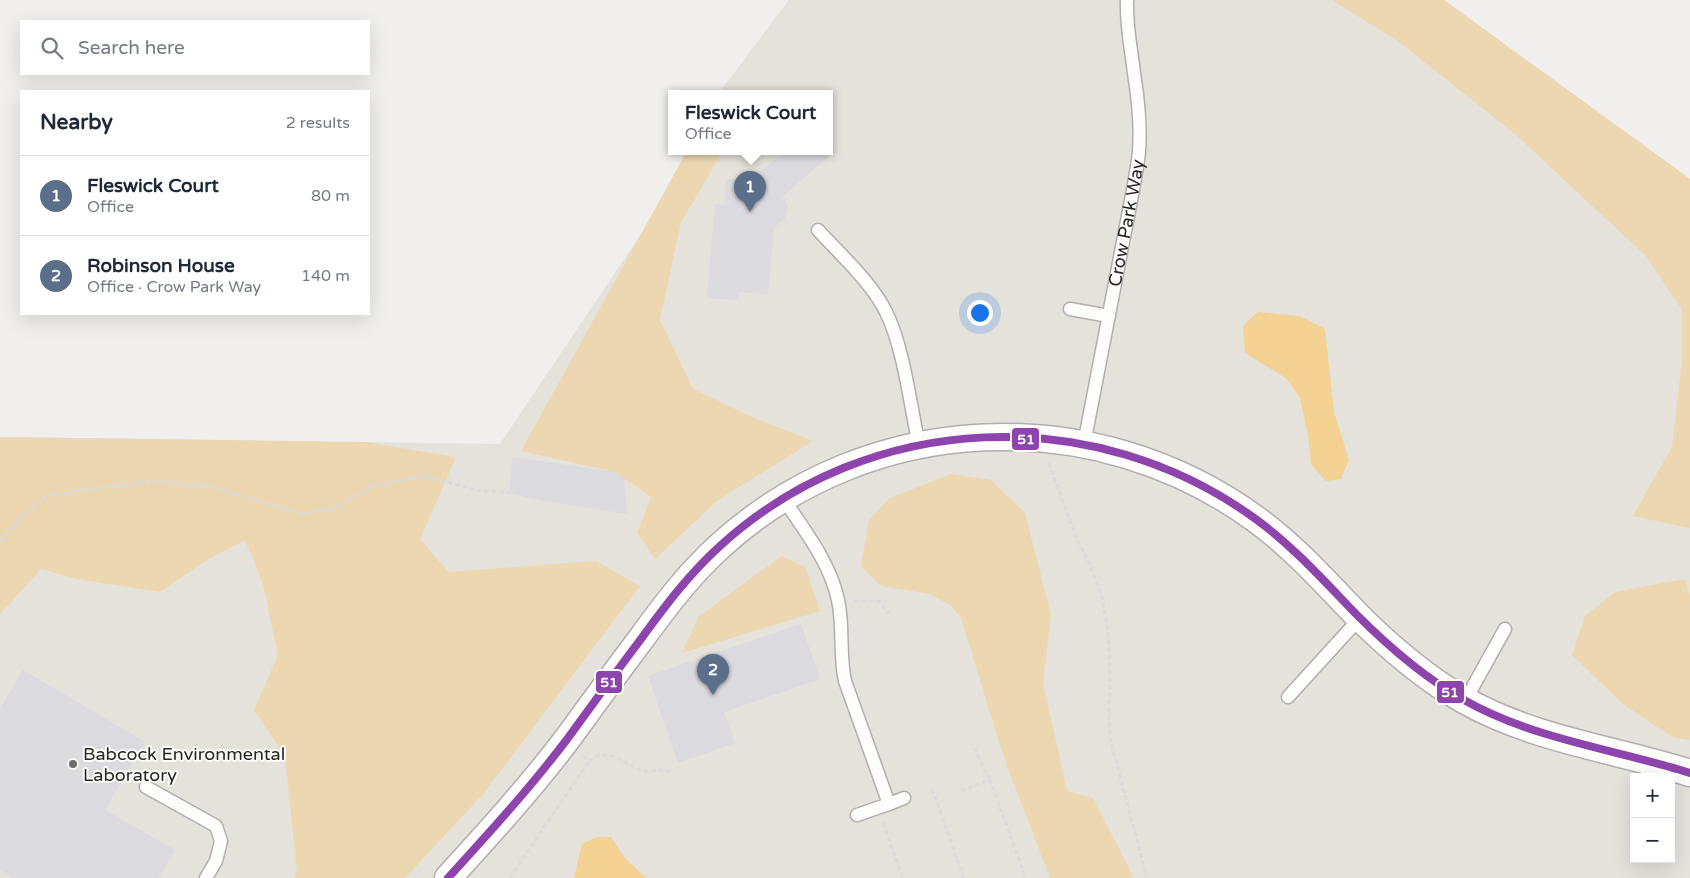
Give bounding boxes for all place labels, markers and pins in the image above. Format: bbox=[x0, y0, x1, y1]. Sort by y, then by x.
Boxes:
pin: 1 bbox=[734, 171, 766, 212]
pin: 2 bbox=[697, 654, 729, 695]
place label: Babcock Environmental Laboratory bbox=[83, 743, 285, 786]
marker: Babcock Environmental Laboratory bbox=[67, 758, 79, 770]

